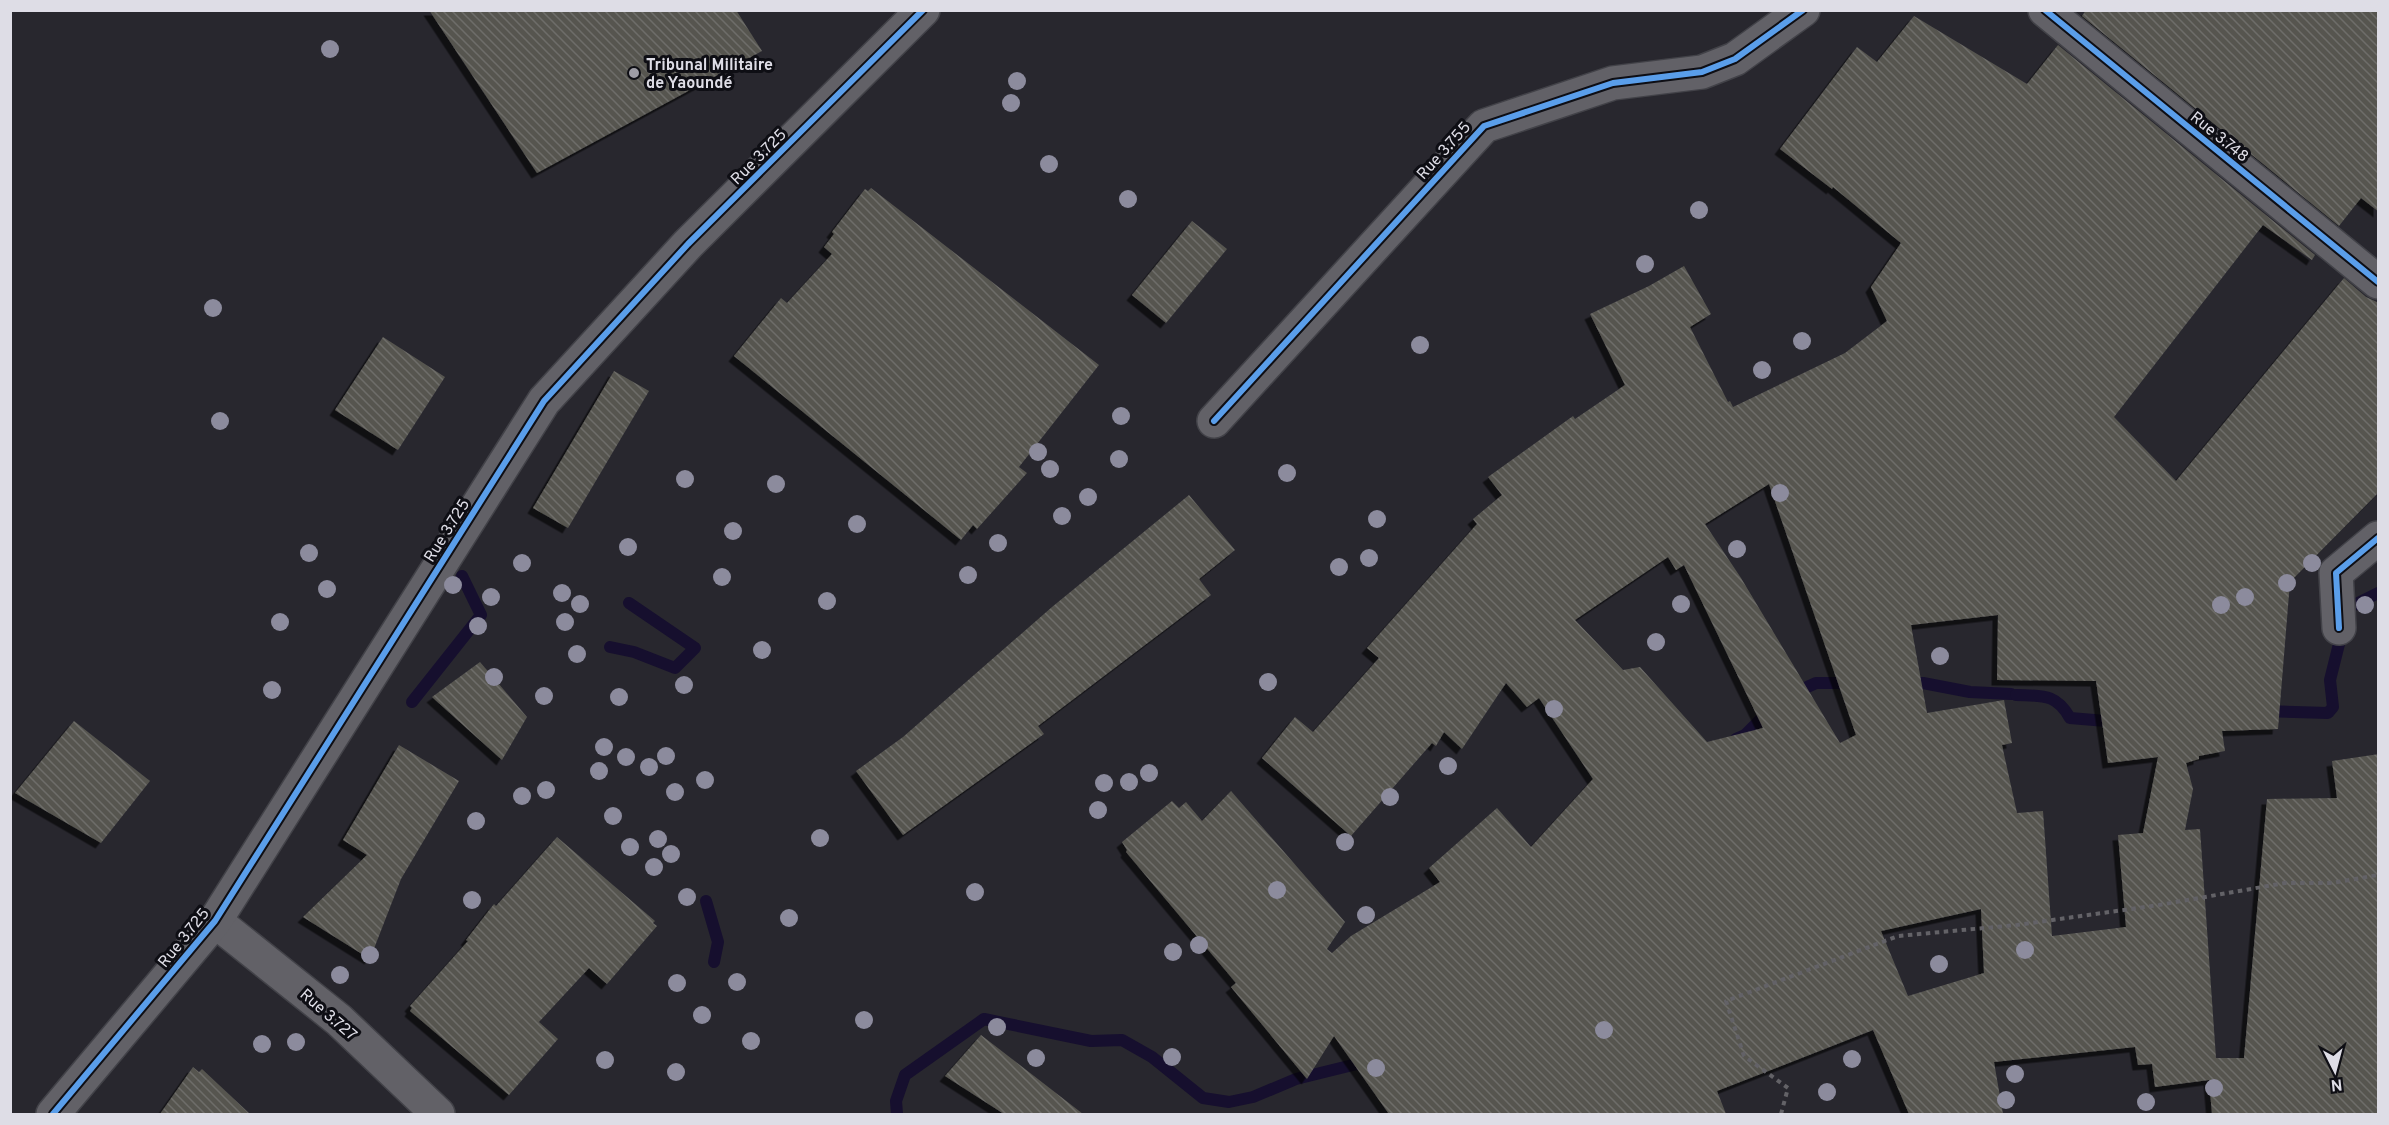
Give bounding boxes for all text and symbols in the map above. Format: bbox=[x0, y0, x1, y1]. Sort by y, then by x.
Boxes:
place label: Tribunal Militaire de Yaoundé bbox=[646, 56, 773, 94]
marker: Tribunal Militaire de Yaoundé bbox=[627, 66, 641, 80]
street label: Rue 3.748 bbox=[2185, 108, 2252, 167]
street label: Rue 3.755 bbox=[1413, 118, 1476, 185]
street label: Rue 3.725 bbox=[727, 125, 792, 190]
street label: Rue 3.725 bbox=[420, 496, 475, 567]
street label: Rue 3.725 bbox=[154, 904, 215, 972]
street label: Rue 3.727 bbox=[295, 985, 360, 1046]
north arrow bbox=[2305, 1041, 2365, 1101]
text: N bbox=[2330, 1073, 2343, 1094]

